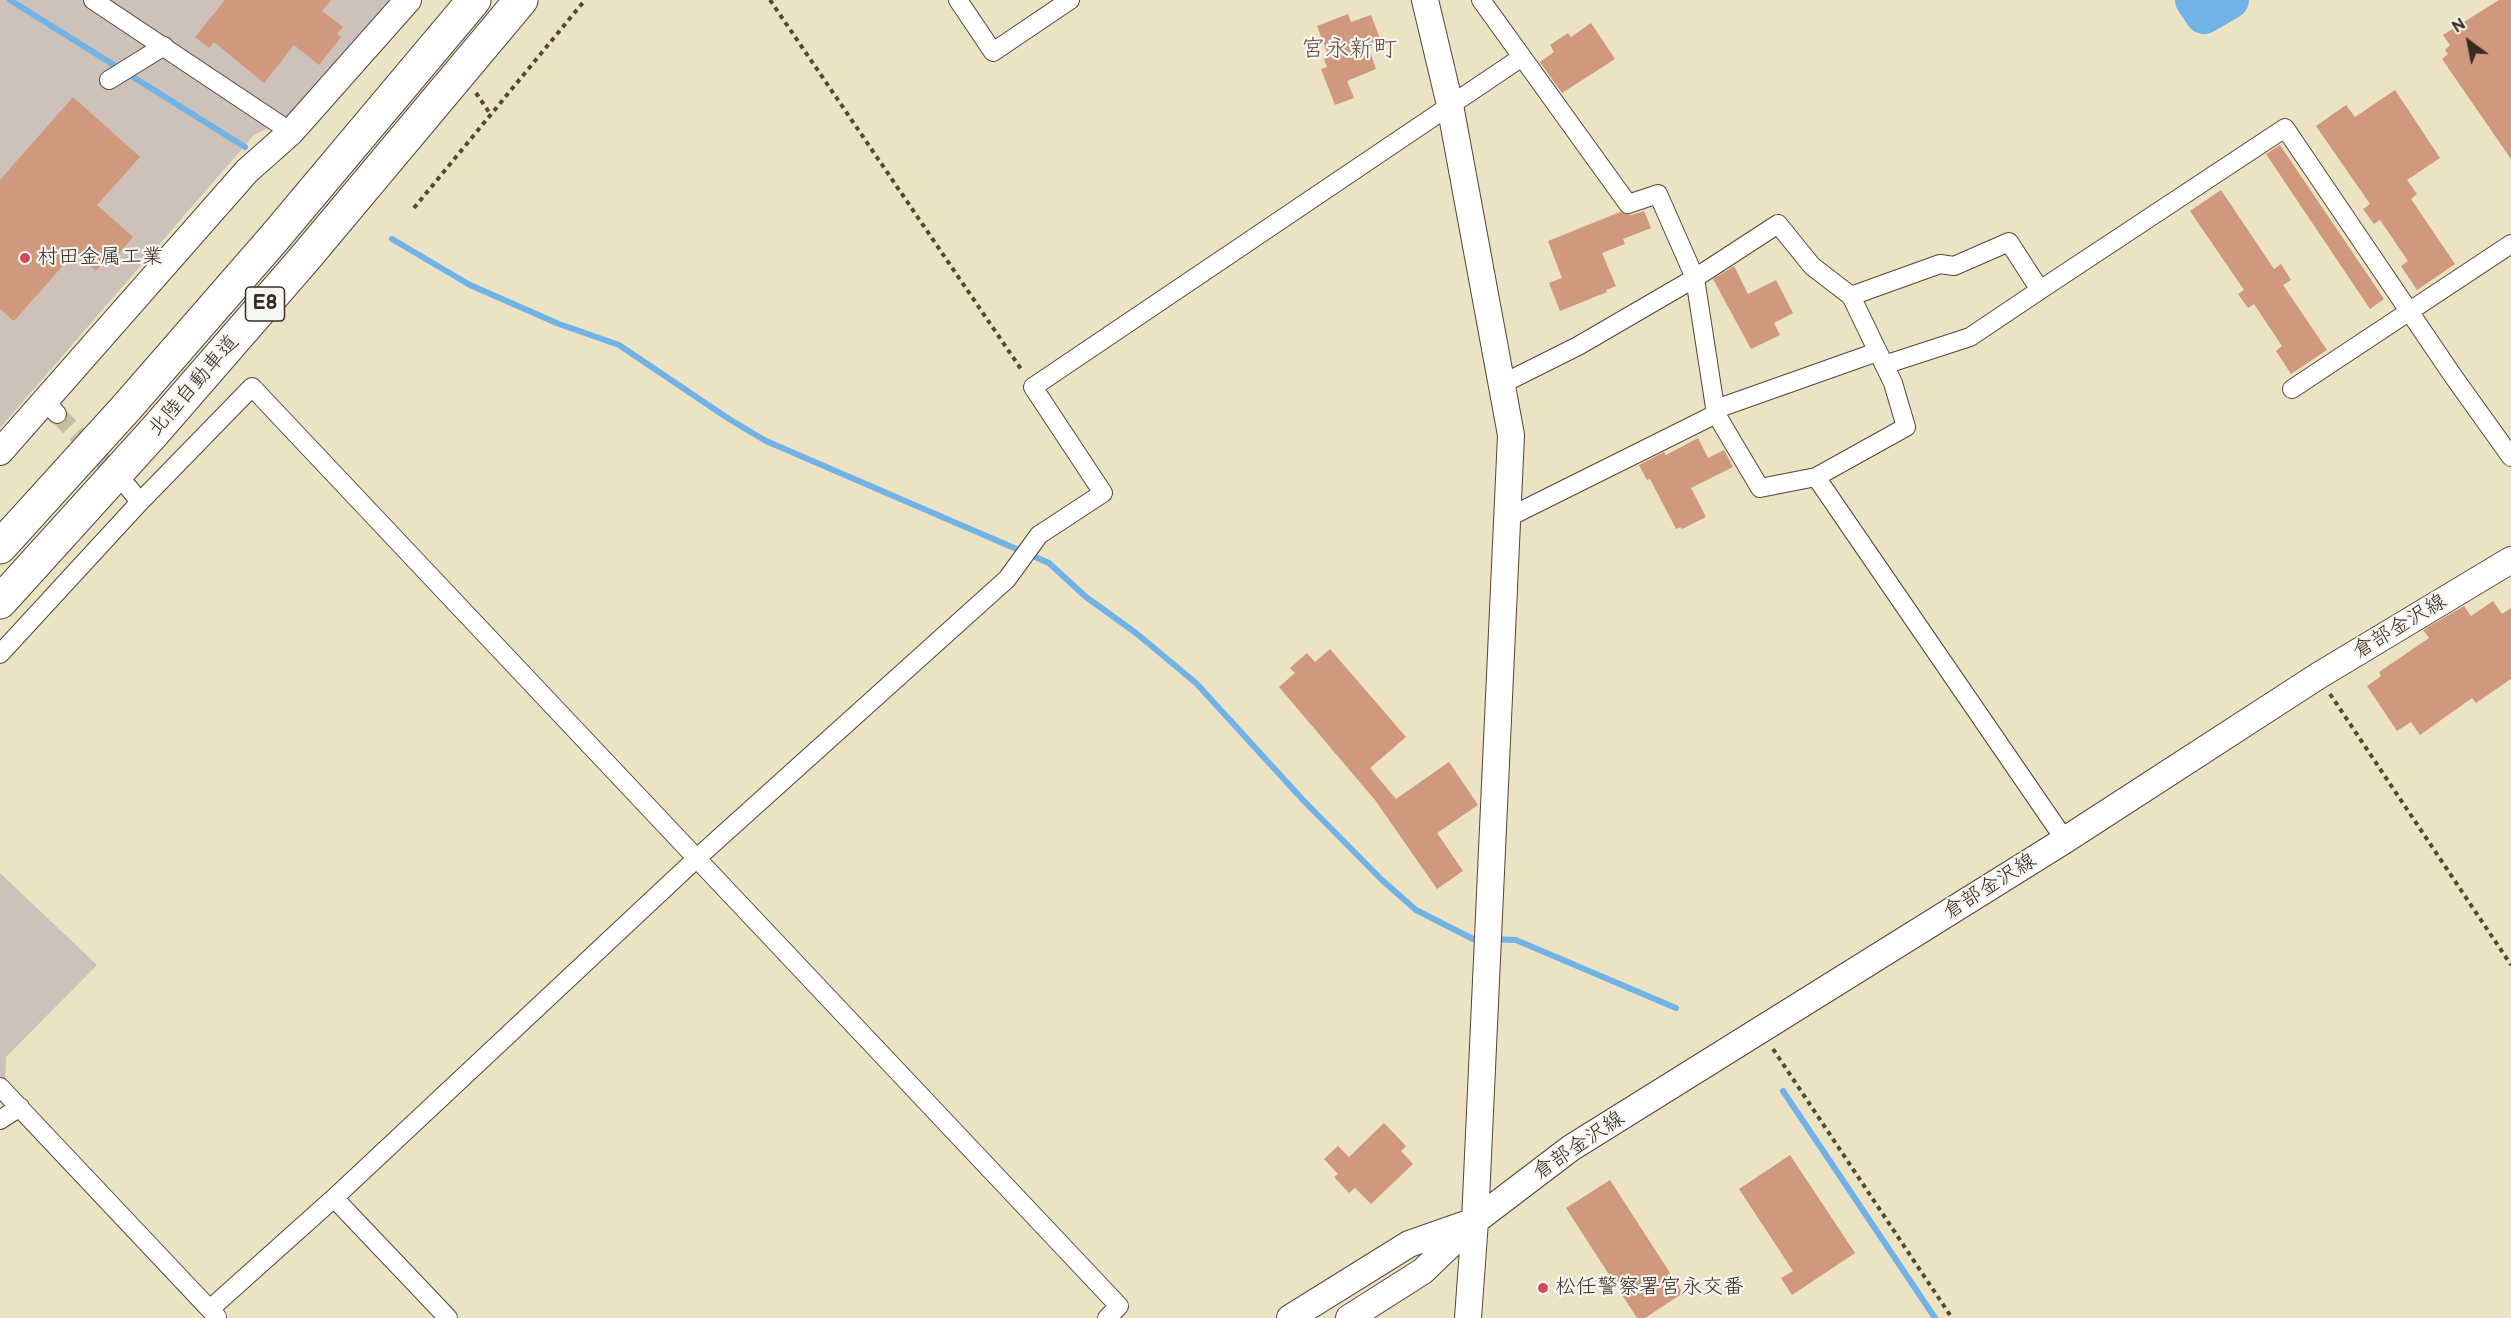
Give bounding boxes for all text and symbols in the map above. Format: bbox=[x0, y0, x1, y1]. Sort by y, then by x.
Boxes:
north arrow bbox=[2439, 12, 2499, 72]
text: N bbox=[2449, 15, 2469, 38]
district label: 宮永新町 bbox=[1301, 36, 1397, 64]
place label: 村田金属工業 bbox=[37, 245, 163, 271]
marker: 村田金属工業 bbox=[18, 251, 32, 265]
road number: E8 bbox=[246, 287, 284, 321]
street label: 北陸自動車道 bbox=[143, 330, 245, 442]
street label: 倉部金沢線 bbox=[2349, 589, 2451, 665]
street label: 倉部金沢線 bbox=[1939, 848, 2041, 926]
street label: 倉部金沢線 bbox=[1528, 1106, 1630, 1186]
place label: 松任警察署宮永交番 bbox=[1555, 1275, 1744, 1301]
marker: 松任警察署宮永交番 bbox=[1536, 1281, 1550, 1295]

